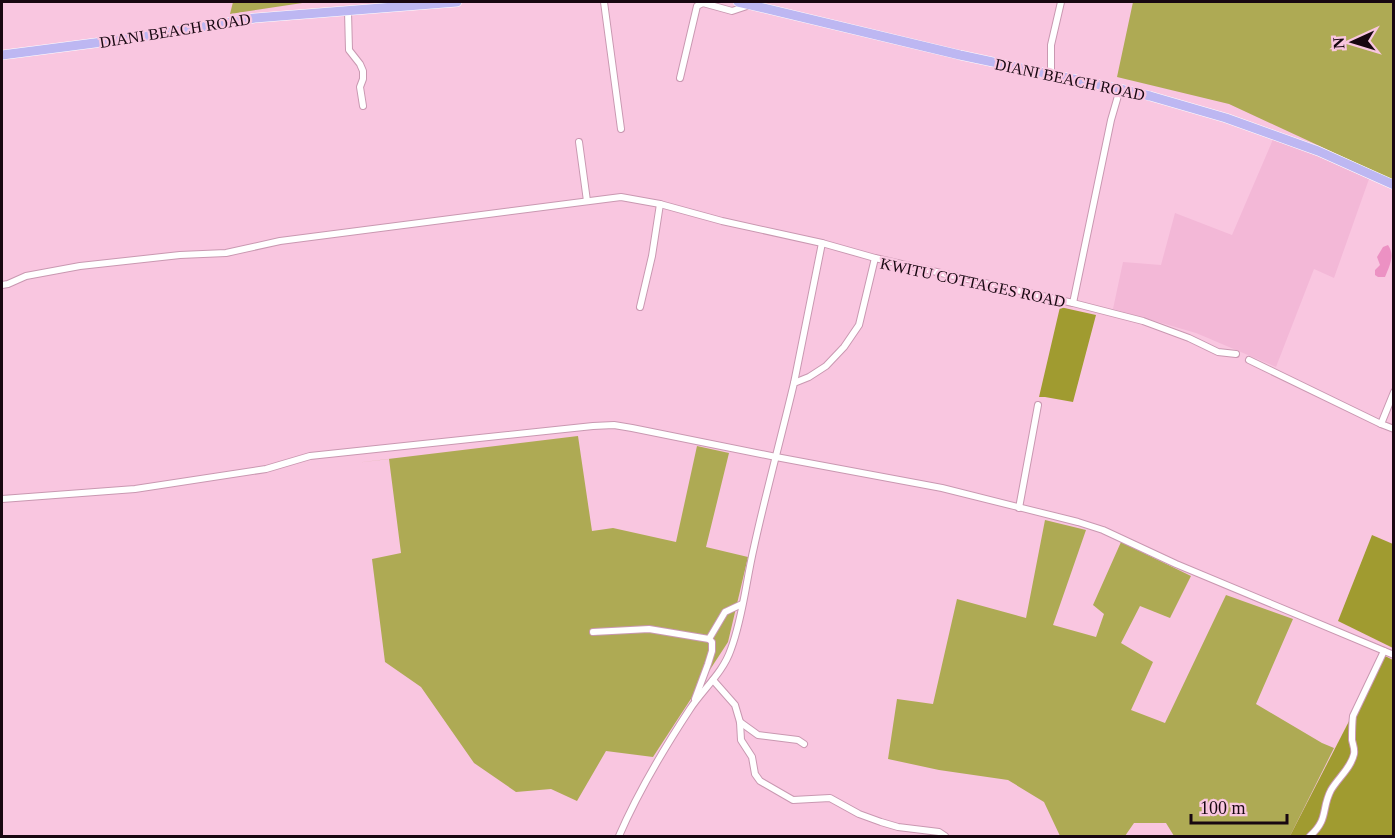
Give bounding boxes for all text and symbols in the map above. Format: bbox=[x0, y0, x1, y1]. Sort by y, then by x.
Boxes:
street label: DIANI BEACH ROAD bbox=[98, 10, 252, 51]
north arrow bbox=[1323, 12, 1383, 72]
text: N bbox=[1330, 36, 1347, 49]
street label: DIANI BEACH ROAD bbox=[993, 55, 1146, 104]
street label: KWITU COTTAGES ROAD bbox=[879, 255, 1067, 310]
scale bar bbox=[1191, 787, 1287, 825]
text: 100 m bbox=[1200, 798, 1246, 818]

